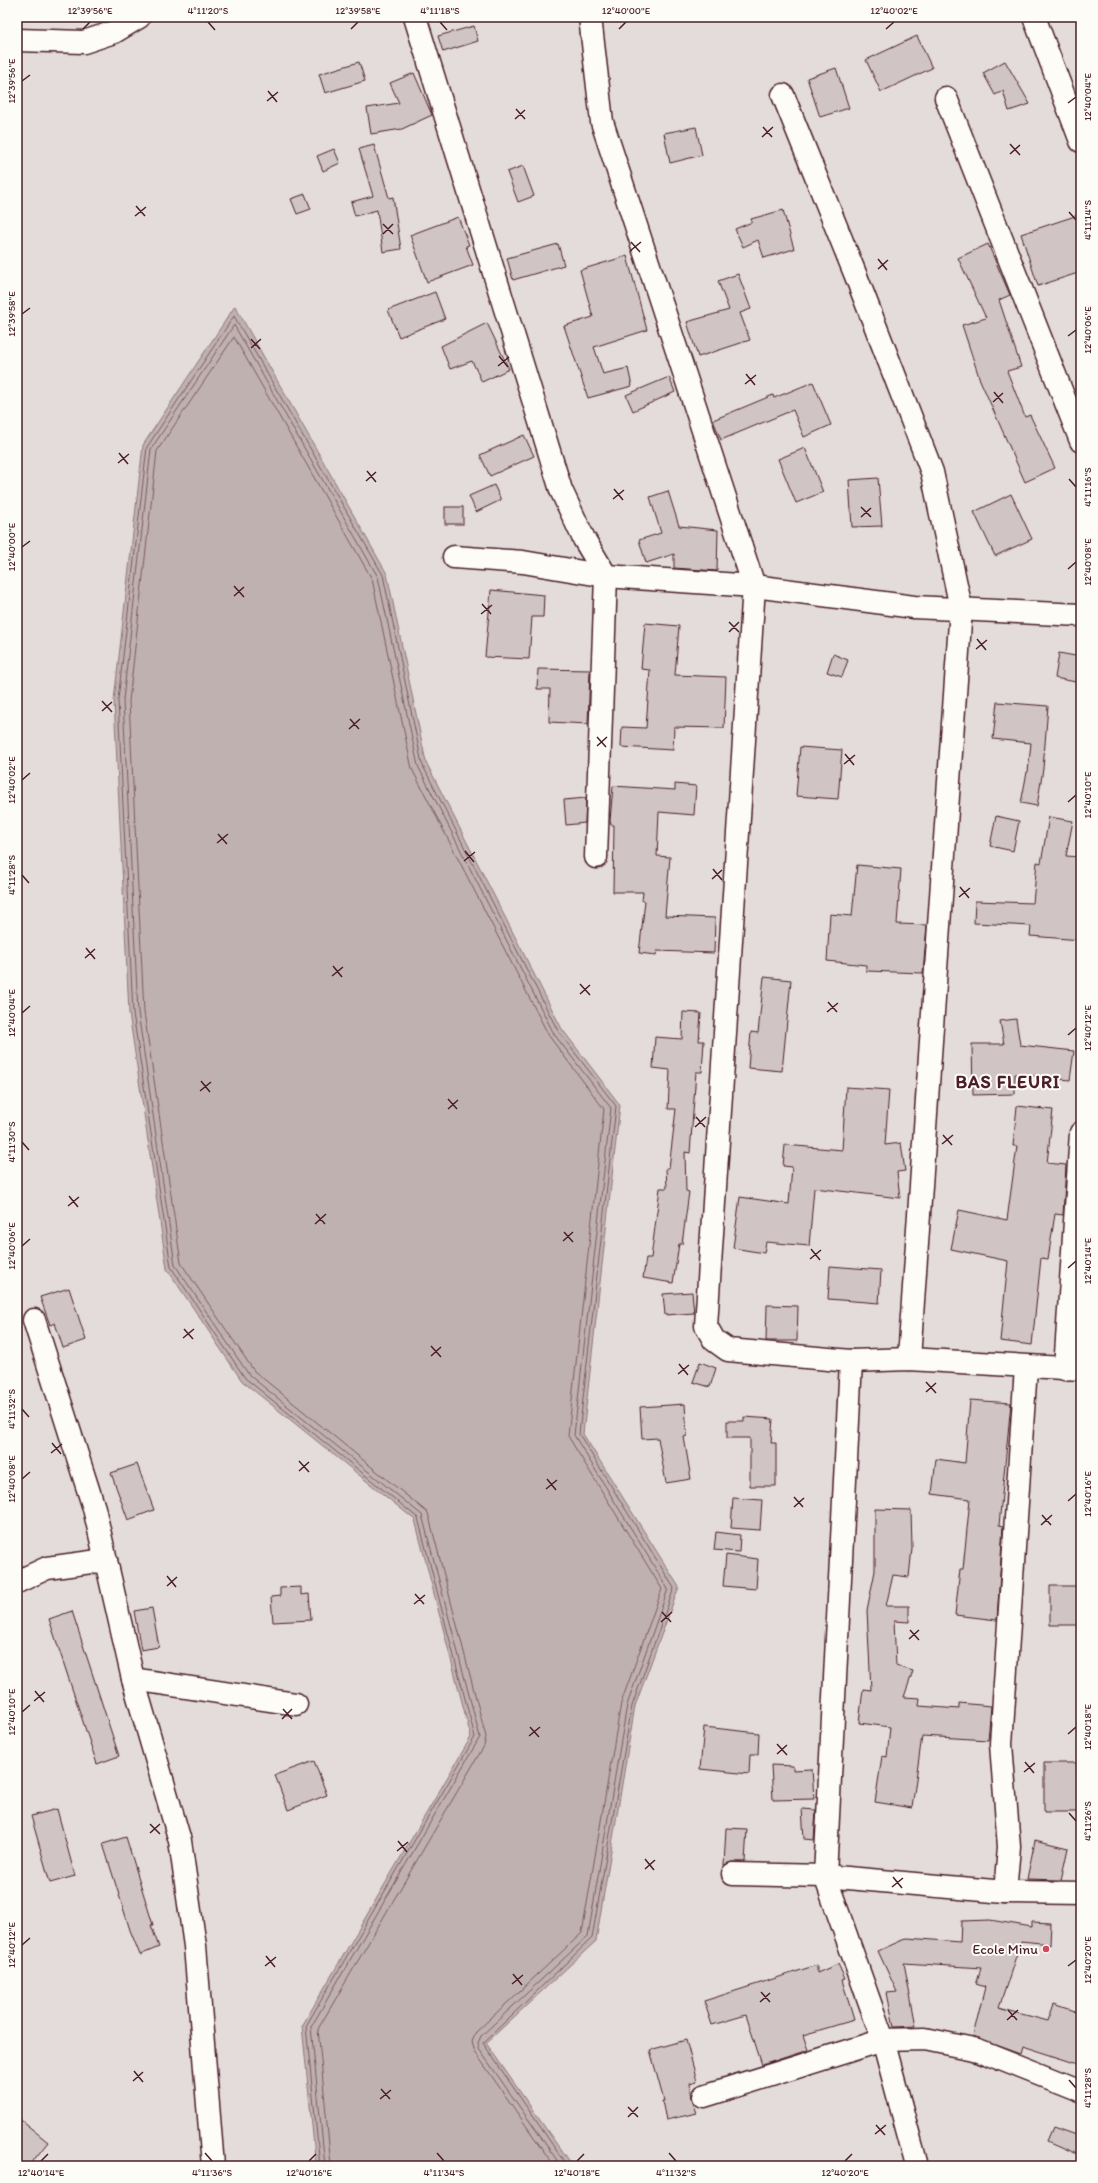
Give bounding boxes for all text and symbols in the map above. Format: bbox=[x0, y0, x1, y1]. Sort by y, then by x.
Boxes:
text: 12°39'56"E bbox=[67, 4, 113, 17]
text: 4°11'20"S bbox=[188, 4, 229, 17]
text: 12°39'58"E bbox=[335, 4, 381, 17]
text: 4°11'18"S bbox=[420, 4, 460, 17]
text: 12°40'00"E bbox=[602, 4, 651, 17]
text: 12°40'02"E bbox=[870, 4, 918, 17]
text: 12°39'56"E bbox=[5, 58, 18, 104]
text: 12°40'04"E bbox=[1081, 72, 1094, 121]
text: 4°11'14"S bbox=[1081, 200, 1094, 240]
text: 12°39'58"E bbox=[5, 291, 18, 337]
text: 12°40'06"E bbox=[1081, 306, 1094, 354]
text: 4°11'16"S bbox=[1081, 467, 1094, 507]
text: 12°40'00"E bbox=[5, 522, 18, 571]
text: 12°40'08"E bbox=[1081, 538, 1094, 586]
text: 12°40'02"E bbox=[5, 756, 18, 804]
text: 12°40'10"E bbox=[1081, 771, 1094, 818]
text: 4°11'28"S bbox=[5, 855, 18, 895]
text: 12°40'04"E bbox=[5, 988, 18, 1037]
text: 12°40'12"E bbox=[1081, 1005, 1094, 1051]
district label: BAS FLEURI bbox=[955, 1071, 1061, 1093]
text: 4°11'30"S bbox=[5, 1121, 18, 1162]
text: 12°40'06"E bbox=[5, 1222, 18, 1270]
text: 12°40'14"E bbox=[1081, 1237, 1094, 1284]
text: 4°11'32"S bbox=[5, 1389, 18, 1429]
text: 12°40'08"E bbox=[5, 1455, 18, 1503]
text: 12°40'16"E bbox=[1081, 1471, 1094, 1517]
text: 12°40'10"E bbox=[5, 1688, 18, 1735]
text: 12°40'18"E bbox=[1081, 1703, 1094, 1750]
text: 4°11'26"S bbox=[1081, 1801, 1094, 1841]
text: 12°40'12"E bbox=[5, 1922, 18, 1968]
text: 12°40'20"E bbox=[1081, 1936, 1094, 1984]
place label: Ecole Minu bbox=[973, 1941, 1038, 1958]
marker: Ecole Minu bbox=[1041, 1944, 1051, 1954]
text: 4°11'28"S bbox=[1081, 2068, 1094, 2108]
text: 12°40'14"E bbox=[18, 2166, 65, 2179]
text: 4°11'36"S bbox=[192, 2166, 232, 2179]
text: 12°40'16"E bbox=[286, 2166, 332, 2179]
text: 4°11'34"S bbox=[424, 2166, 465, 2179]
text: 12°40'18"E bbox=[554, 2166, 601, 2179]
text: 4°11'32"S bbox=[656, 2166, 696, 2179]
text: 12°40'20"E bbox=[821, 2166, 869, 2179]

